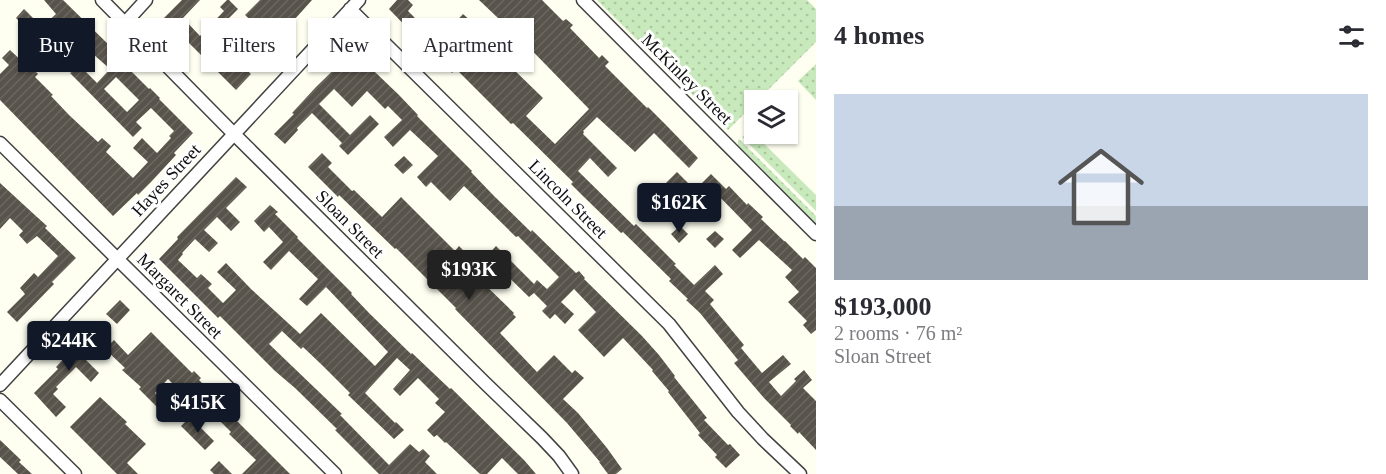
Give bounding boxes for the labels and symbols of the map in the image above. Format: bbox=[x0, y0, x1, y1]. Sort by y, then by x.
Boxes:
street label: McKinley Street bbox=[638, 30, 736, 128]
street label: Hayes Street bbox=[127, 140, 205, 220]
street label: Lincoln Street bbox=[525, 156, 611, 242]
pin: $162K bbox=[637, 183, 721, 234]
street label: Sloan Street bbox=[312, 186, 388, 262]
street label: Margaret Street bbox=[133, 249, 227, 343]
pin: $193K bbox=[427, 250, 511, 301]
pin: $244K bbox=[27, 321, 111, 372]
pin: $415K bbox=[156, 383, 240, 434]

